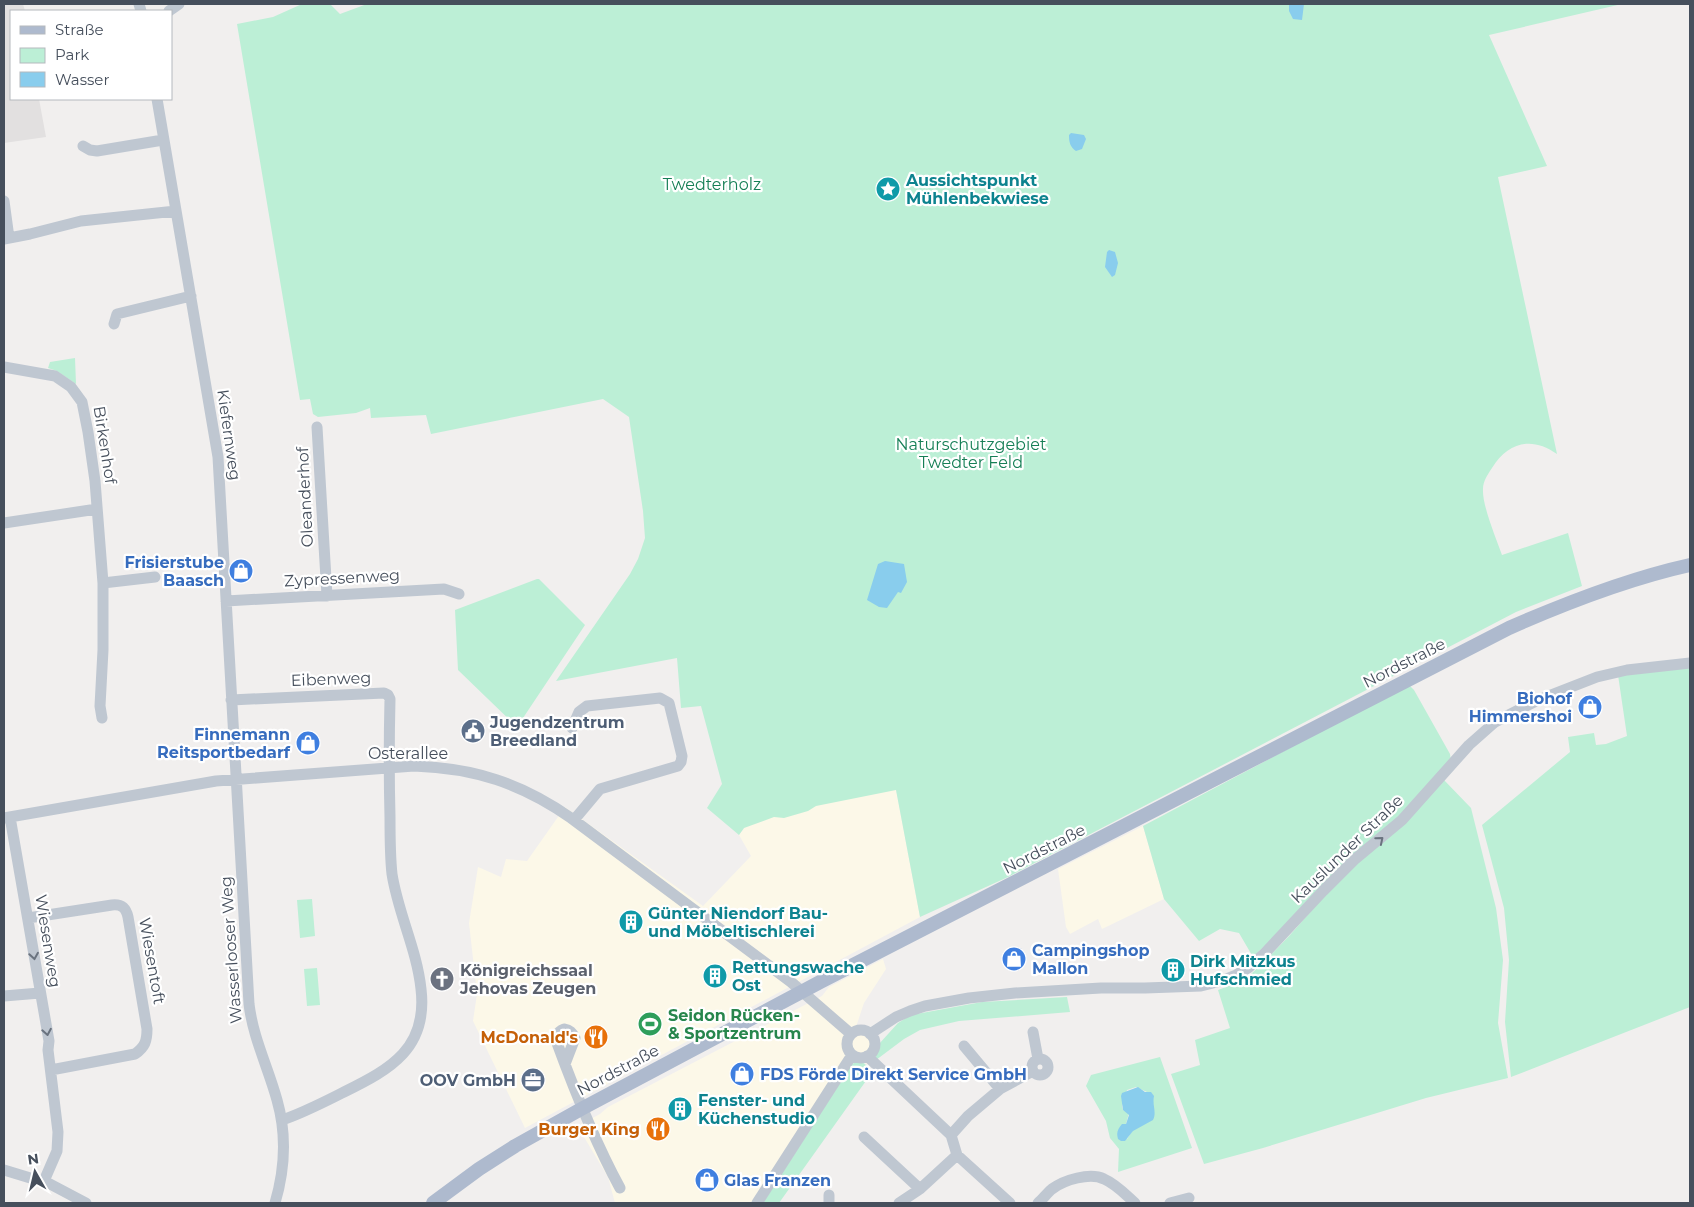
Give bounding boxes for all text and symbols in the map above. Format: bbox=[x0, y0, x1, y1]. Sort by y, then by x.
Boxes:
legend bbox=[10, 10, 172, 100]
text: Straße bbox=[55, 20, 104, 39]
text: Park bbox=[55, 45, 89, 64]
text: Wasser bbox=[55, 70, 109, 89]
place label: Aussichtspunkt Mühlenbekwiese bbox=[905, 171, 1049, 208]
park label: Twedterholz bbox=[663, 175, 761, 194]
place icon: Aussichtspunkt Mühlenbekwiese bbox=[875, 176, 901, 202]
street label: Kiefernweg bbox=[213, 388, 245, 482]
street label: Birkenhof bbox=[89, 405, 121, 486]
park label: Naturschutzgebiet Twedter Feld bbox=[896, 435, 1047, 472]
street label: Oleanderhof bbox=[293, 446, 317, 548]
place label: Frisierstube Baasch bbox=[124, 553, 224, 590]
shop icon: Frisierstube Baasch bbox=[228, 558, 254, 584]
street label: Zypressenweg bbox=[283, 565, 401, 591]
street label: Nordstraße bbox=[1360, 634, 1448, 692]
street label: Eibenweg bbox=[290, 668, 372, 690]
place label: Biohof Himmershoi bbox=[1469, 689, 1573, 726]
shop icon: Biohof Himmershoi bbox=[1577, 694, 1603, 720]
place label: Jugendzentrum Breedland bbox=[489, 713, 625, 750]
public building icon: Jugendzentrum Breedland bbox=[460, 718, 486, 744]
place label: Finnemann Reitsportbedarf bbox=[157, 725, 291, 762]
shop icon: Finnemann Reitsportbedarf bbox=[295, 730, 321, 756]
street label: Osterallee bbox=[368, 744, 448, 763]
street label: Kauslunder Straße bbox=[1287, 791, 1407, 907]
street label: Nordstraße bbox=[1000, 820, 1088, 878]
one-way arrow bbox=[1374, 837, 1383, 845]
street label: Wasserlooser Weg bbox=[216, 876, 246, 1024]
street label: Wiesenweg bbox=[31, 893, 65, 989]
place label: Günter Niendorf Bau- und Möbeltischlerei bbox=[648, 904, 828, 941]
building icon: Günter Niendorf Bau- und Möbeltischlerei bbox=[618, 909, 644, 935]
street label: Wiesentoft bbox=[135, 916, 169, 1006]
place label: Campingshop Mallon bbox=[1032, 941, 1150, 978]
shop icon: Campingshop Mallon bbox=[1001, 946, 1027, 972]
one-way arrow bbox=[29, 951, 39, 960]
place label: Dirk Mitzkus Hufschmied bbox=[1190, 952, 1296, 989]
building icon: Dirk Mitzkus Hufschmied bbox=[1160, 957, 1186, 983]
place label: Rettungswache Ost bbox=[732, 958, 864, 995]
place label: Königreichssaal Jehovas Zeugen bbox=[459, 961, 596, 998]
building icon: Rettungswache Ost bbox=[702, 963, 728, 989]
church icon: Königreichssaal Jehovas Zeugen bbox=[429, 966, 455, 992]
place label: Seidon Rücken- & Sportzentrum bbox=[668, 1006, 801, 1043]
sports icon: Seidon Rücken- & Sportzentrum bbox=[637, 1011, 663, 1037]
restaurant icon: McDonald's bbox=[583, 1024, 609, 1050]
one-way arrow bbox=[42, 1027, 52, 1036]
place label: McDonald's bbox=[481, 1028, 578, 1047]
street label: Nordstraße bbox=[574, 1040, 662, 1100]
shop icon: FDS Förde Direkt Service GmbH bbox=[729, 1061, 755, 1087]
place label: FDS Förde Direkt Service GmbH bbox=[760, 1065, 1027, 1084]
office icon: OOV GmbH bbox=[520, 1067, 546, 1093]
place label: OOV GmbH bbox=[420, 1071, 516, 1090]
place label: Fenster- und Küchenstudio bbox=[698, 1091, 815, 1128]
building icon: Fenster- und Küchenstudio bbox=[667, 1096, 693, 1122]
restaurant icon: Burger King bbox=[645, 1116, 671, 1142]
place label: Burger King bbox=[538, 1120, 640, 1139]
north arrow bbox=[10, 1147, 60, 1197]
text: N bbox=[26, 1149, 40, 1169]
shop icon: Glas Franzen bbox=[694, 1167, 720, 1193]
place label: Glas Franzen bbox=[724, 1171, 831, 1190]

